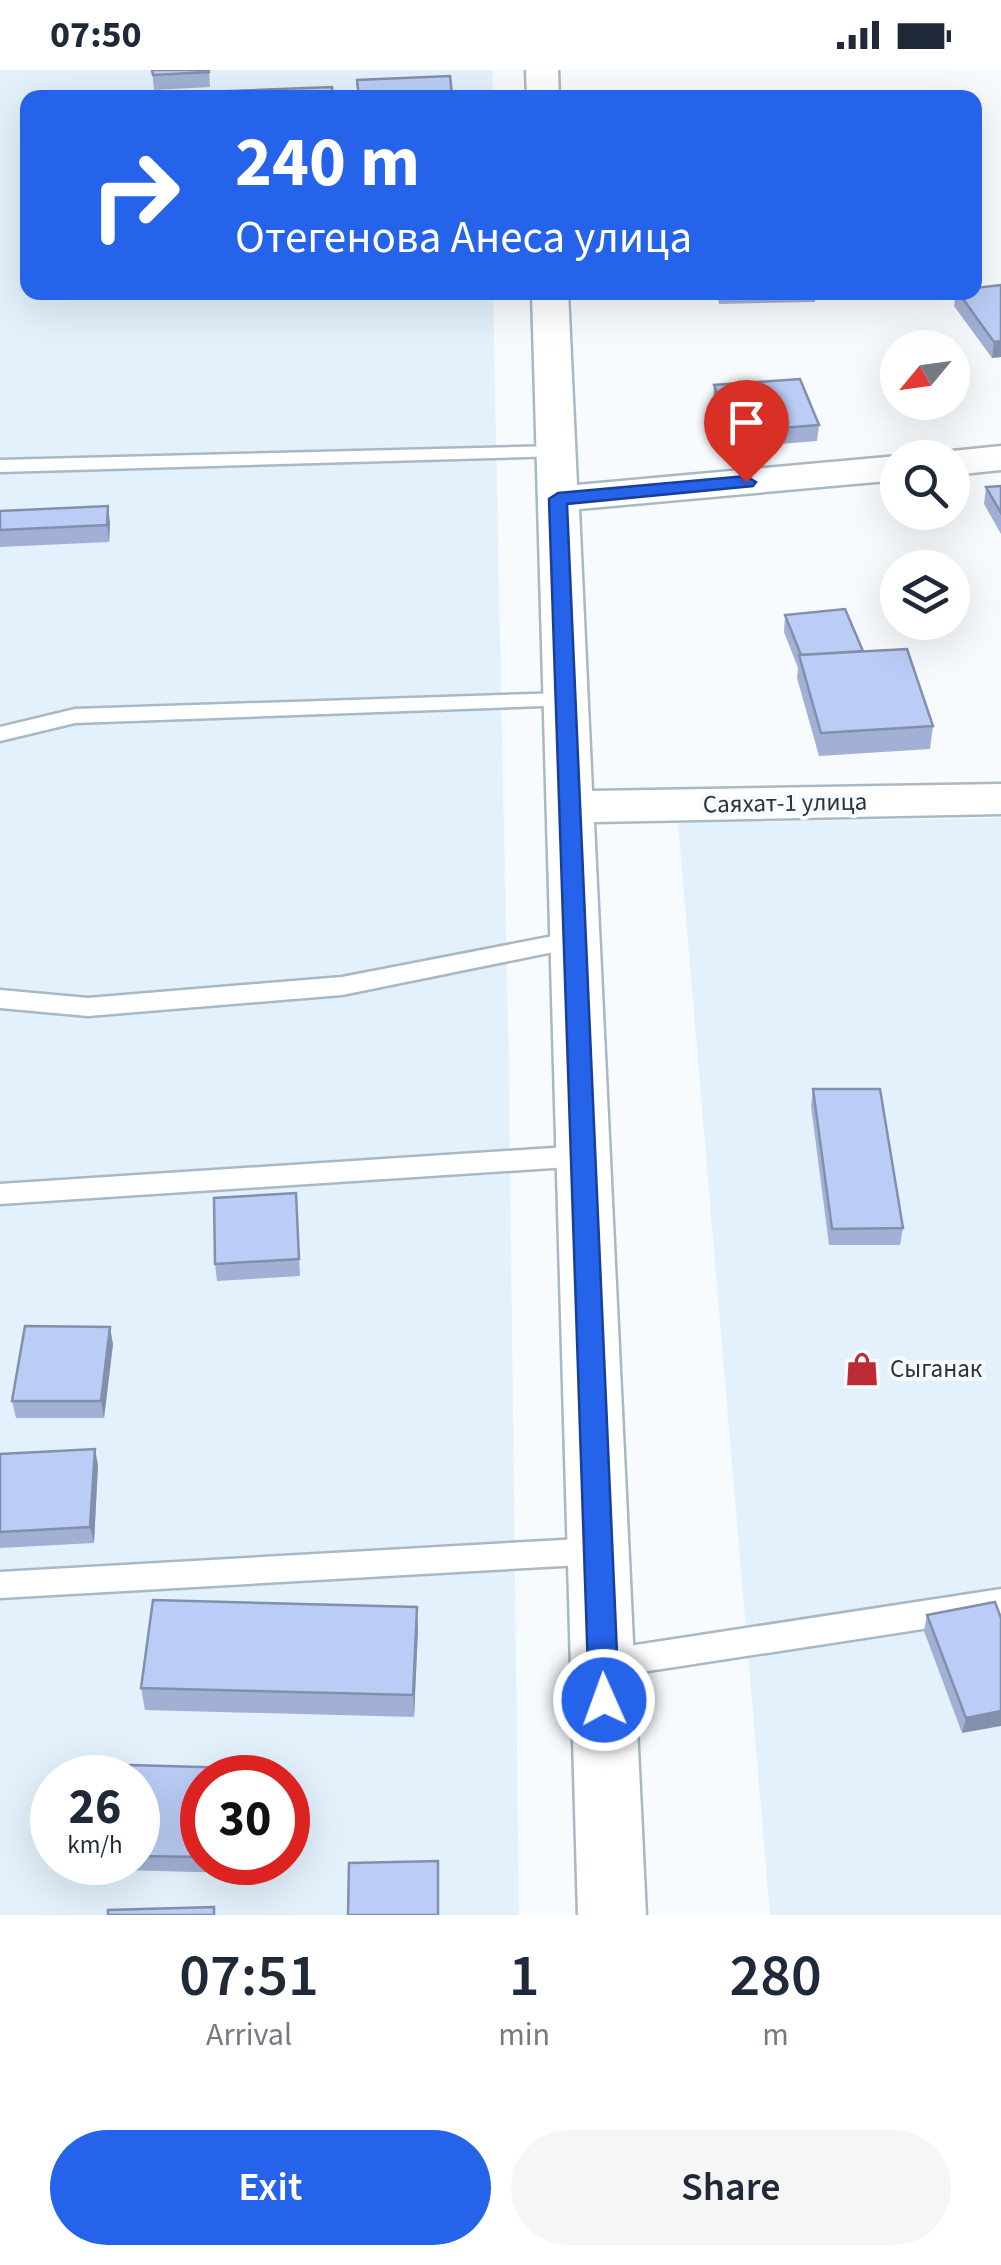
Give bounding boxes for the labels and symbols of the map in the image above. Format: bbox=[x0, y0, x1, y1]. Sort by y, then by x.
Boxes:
north arrow bbox=[880, 330, 970, 420]
pin bbox=[704, 380, 789, 483]
street label: Саяхат-1 улица bbox=[702, 784, 868, 822]
shop icon: Сыганак bbox=[843, 1350, 881, 1388]
place label: Сыганак bbox=[890, 1351, 983, 1387]
position arrow bbox=[552, 1648, 656, 1752]
speed limit sign: 30 bbox=[180, 1755, 310, 1885]

